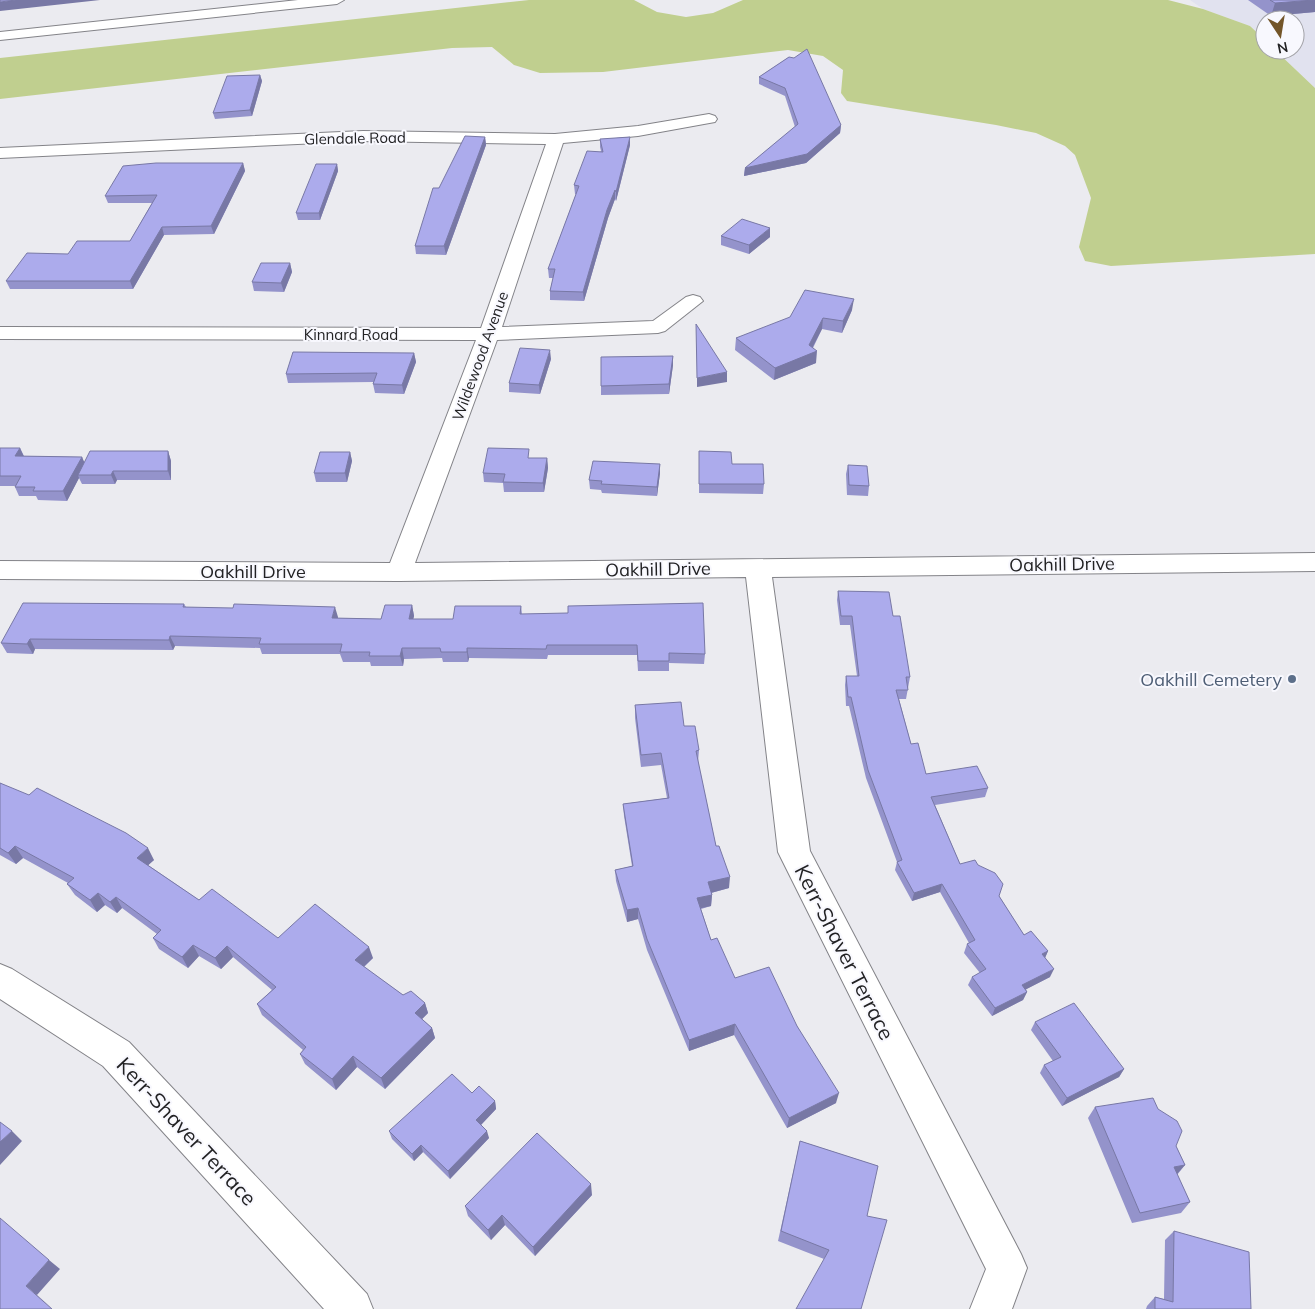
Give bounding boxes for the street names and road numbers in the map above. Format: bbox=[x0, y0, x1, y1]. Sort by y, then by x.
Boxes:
street label: Glendale Road bbox=[304, 128, 406, 148]
street label: Wildewood Avenue bbox=[448, 289, 512, 423]
street label: Kinnard Road bbox=[304, 325, 398, 344]
street label: Oakhill Drive bbox=[1009, 552, 1115, 576]
street label: Oakhill Drive bbox=[605, 557, 711, 581]
street label: Oakhill Drive bbox=[200, 560, 306, 583]
street label: Kerr-Shaver Terrace bbox=[790, 860, 900, 1044]
street label: Kerr-Shaver Terrace bbox=[112, 1052, 262, 1210]

